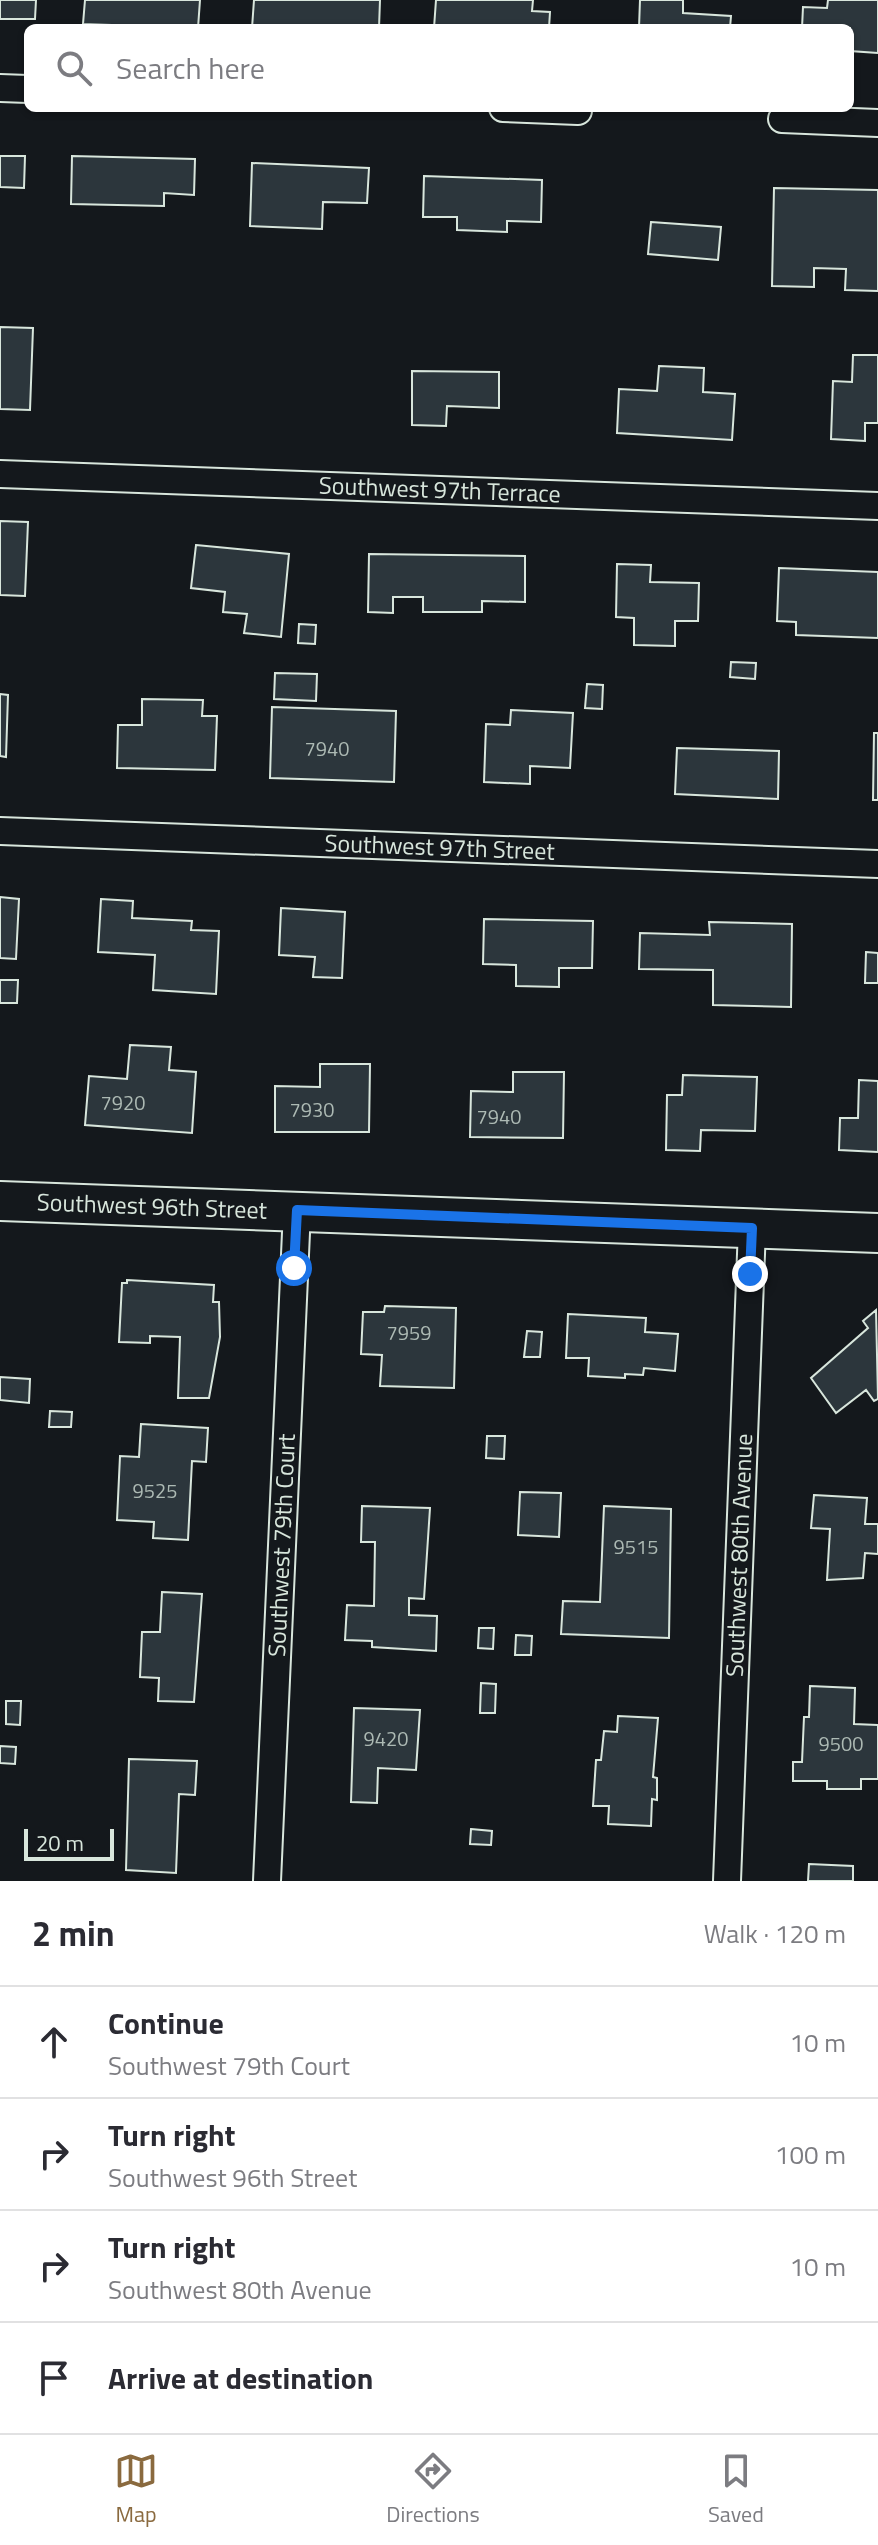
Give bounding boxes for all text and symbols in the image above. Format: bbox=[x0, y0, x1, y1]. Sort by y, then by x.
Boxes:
search box bbox=[24, 24, 854, 112]
text: Search here bbox=[116, 45, 265, 91]
icon: search bbox=[52, 46, 96, 90]
street label: Southwest 97th Terrace bbox=[318, 467, 561, 511]
house number: 7940 bbox=[305, 733, 349, 764]
street label: Southwest 97th Street bbox=[324, 824, 556, 869]
house number: 7920 bbox=[101, 1087, 145, 1118]
house number: 7930 bbox=[290, 1094, 334, 1125]
house number: 7940 bbox=[477, 1101, 521, 1132]
street label: Southwest 96th Street bbox=[36, 1183, 268, 1228]
route start bbox=[276, 1250, 312, 1286]
route end bbox=[732, 1256, 768, 1292]
house number: 7959 bbox=[387, 1317, 431, 1348]
street label: Southwest 79th Court bbox=[258, 1432, 304, 1658]
street label: Southwest 80th Avenue bbox=[716, 1433, 761, 1678]
house number: 9525 bbox=[133, 1475, 177, 1506]
house number: 9515 bbox=[614, 1531, 658, 1562]
house number: 9420 bbox=[364, 1723, 408, 1754]
house number: 9500 bbox=[819, 1728, 863, 1759]
scale bar bbox=[24, 1825, 114, 1861]
text: 20 m bbox=[36, 1826, 84, 1860]
text: 2 min bbox=[32, 1907, 115, 1959]
text: Walk · 120 m bbox=[704, 1914, 846, 1953]
text: Continue bbox=[108, 2000, 224, 2046]
icon: ahead bbox=[32, 2020, 76, 2064]
text: 10 m bbox=[789, 2023, 846, 2062]
text: Southwest 79th Court bbox=[108, 2046, 350, 2085]
text: Turn right bbox=[108, 2112, 236, 2158]
icon: right bbox=[32, 2132, 76, 2176]
text: 100 m bbox=[775, 2135, 846, 2174]
text: Southwest 96th Street bbox=[108, 2158, 357, 2197]
text: Turn right bbox=[108, 2224, 236, 2270]
icon: right bbox=[32, 2244, 76, 2288]
text: 10 m bbox=[789, 2247, 846, 2286]
text: Southwest 80th Avenue bbox=[108, 2270, 372, 2309]
text: Arrive at destination bbox=[108, 2355, 373, 2401]
icon: arrive bbox=[32, 2356, 76, 2400]
tab: Map bbox=[114, 2449, 158, 2531]
tab: Directions bbox=[386, 2449, 480, 2531]
tab: Saved bbox=[708, 2449, 764, 2531]

